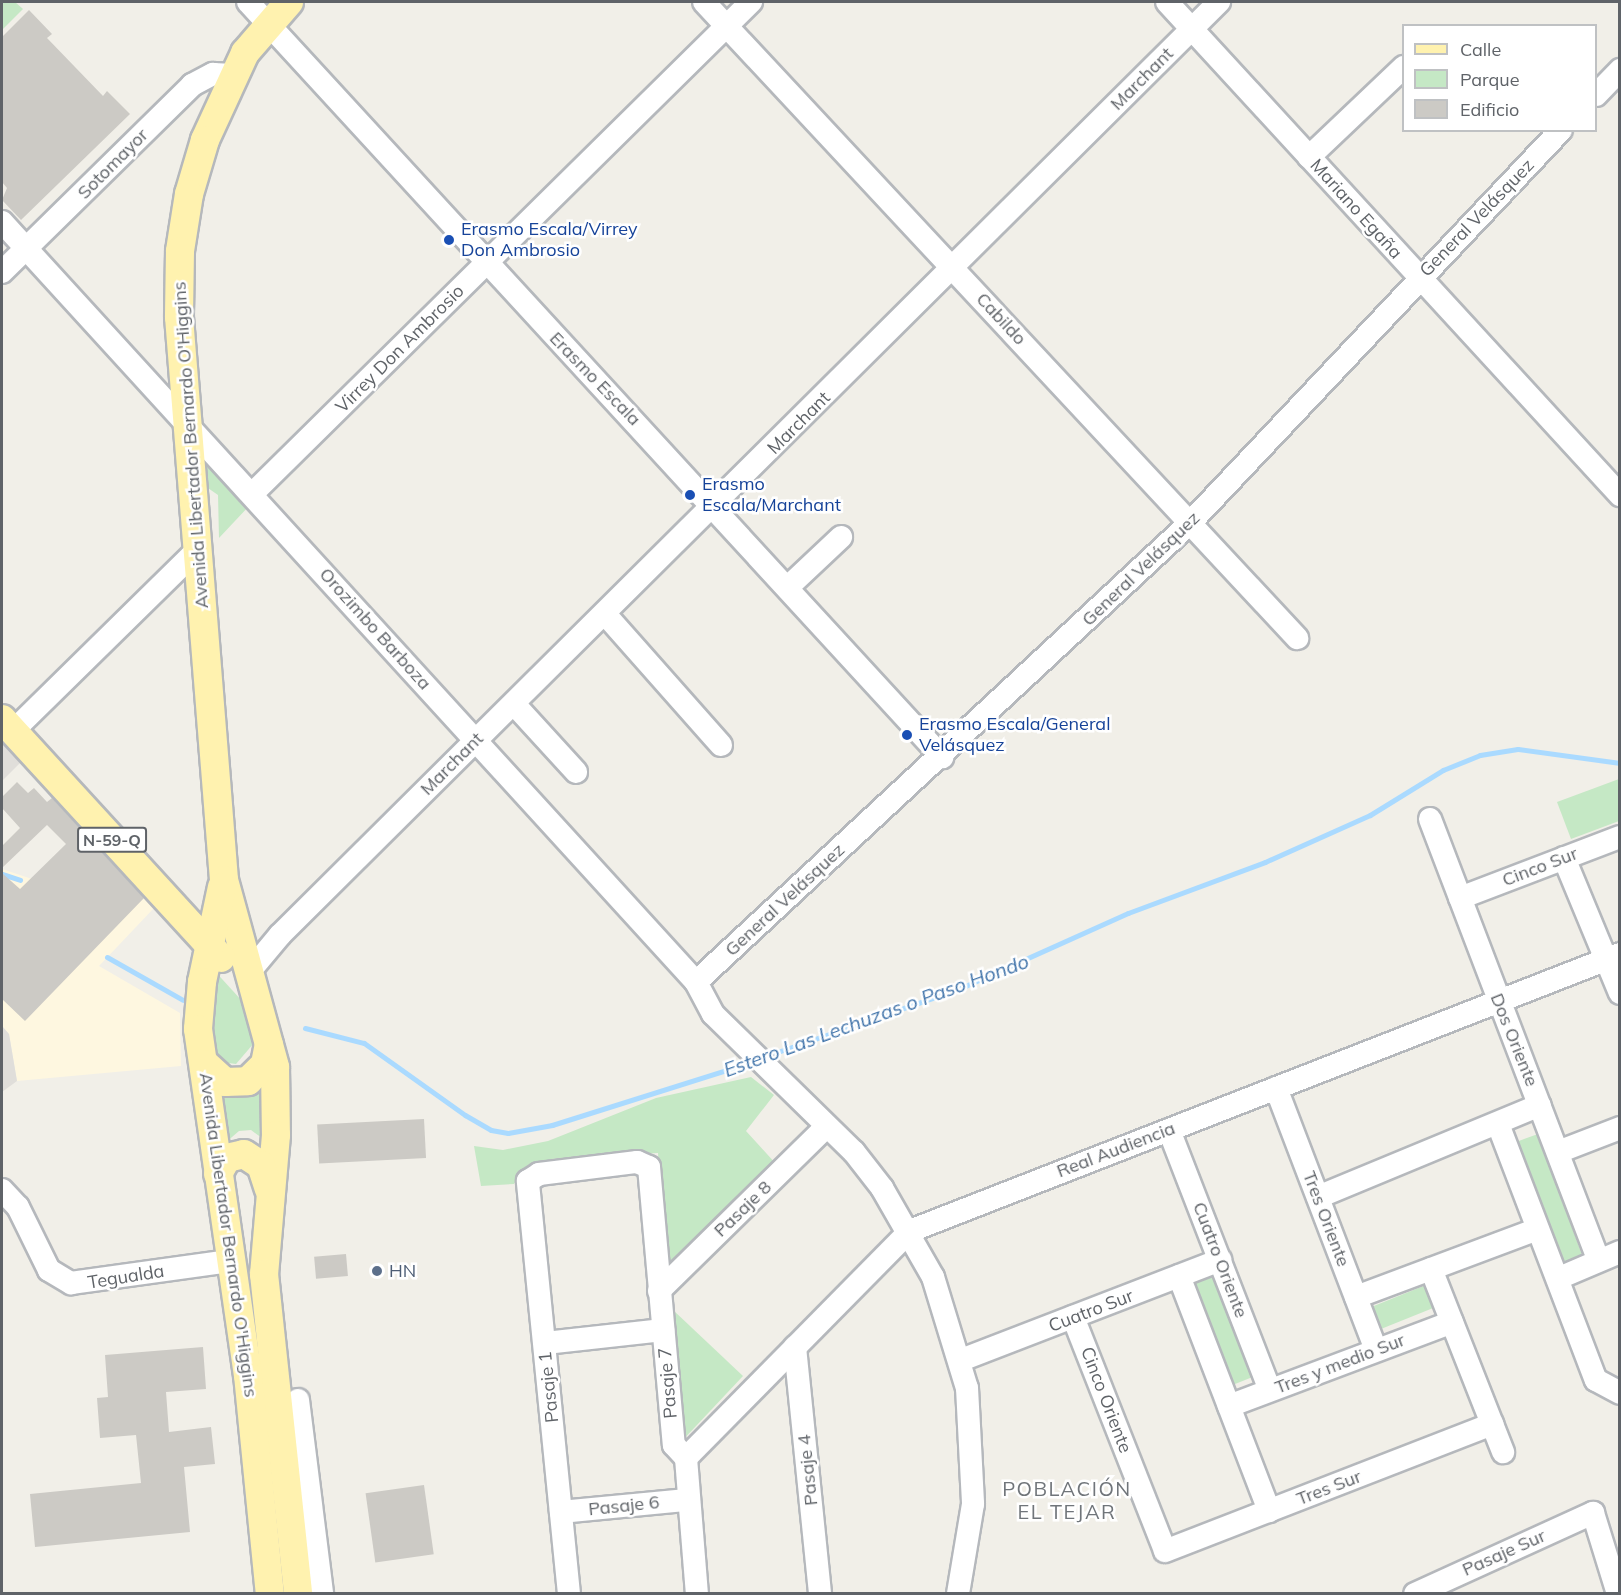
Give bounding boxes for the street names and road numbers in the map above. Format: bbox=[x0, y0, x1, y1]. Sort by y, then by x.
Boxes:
street label: Marchant bbox=[1106, 43, 1178, 115]
street label: Sotomayor bbox=[73, 124, 153, 204]
street label: Mariano Egaña bbox=[1306, 155, 1406, 263]
street label: General Velásquez bbox=[1415, 155, 1539, 281]
street label: Virrey Don Ambrosio bbox=[331, 280, 469, 418]
street label: Avenida Libertador Bernardo O'Higgins bbox=[169, 281, 213, 609]
street label: Cabildo bbox=[972, 289, 1030, 349]
street label: Erasmo Escala bbox=[545, 328, 645, 430]
street label: Marchant bbox=[763, 387, 835, 459]
street label: General Velásquez bbox=[1078, 507, 1204, 631]
street label: Orozimbo Barboza bbox=[315, 564, 435, 694]
street label: Marchant bbox=[416, 728, 488, 800]
road number: N-59-Q bbox=[76, 827, 148, 853]
street label: General Velásquez bbox=[721, 839, 849, 961]
street label: Cinco Sur bbox=[1499, 843, 1581, 891]
street label: Dos Oriente bbox=[1486, 990, 1542, 1090]
street label: Avenida Libertador Bernardo O'Higgins bbox=[194, 1071, 262, 1399]
street label: Real Audiencia bbox=[1054, 1118, 1178, 1182]
street label: Tres Oriente bbox=[1298, 1168, 1354, 1270]
street label: Pasaje 8 bbox=[710, 1176, 776, 1242]
street label: Cuatro Oriente bbox=[1188, 1199, 1252, 1321]
street label: Tegualda bbox=[86, 1260, 166, 1294]
street label: Cuatro Sur bbox=[1046, 1285, 1136, 1337]
street label: Tres y medio Sur bbox=[1272, 1329, 1408, 1399]
street label: Cinco Oriente bbox=[1076, 1344, 1136, 1456]
street label: Pasaje 7 bbox=[654, 1347, 682, 1419]
street label: Pasaje 1 bbox=[535, 1350, 563, 1424]
street label: Pasaje 4 bbox=[794, 1433, 822, 1507]
street label: Tres Sur bbox=[1294, 1466, 1364, 1510]
street label: Pasaje 6 bbox=[587, 1492, 661, 1520]
street label: Pasaje Sur bbox=[1459, 1525, 1549, 1581]

